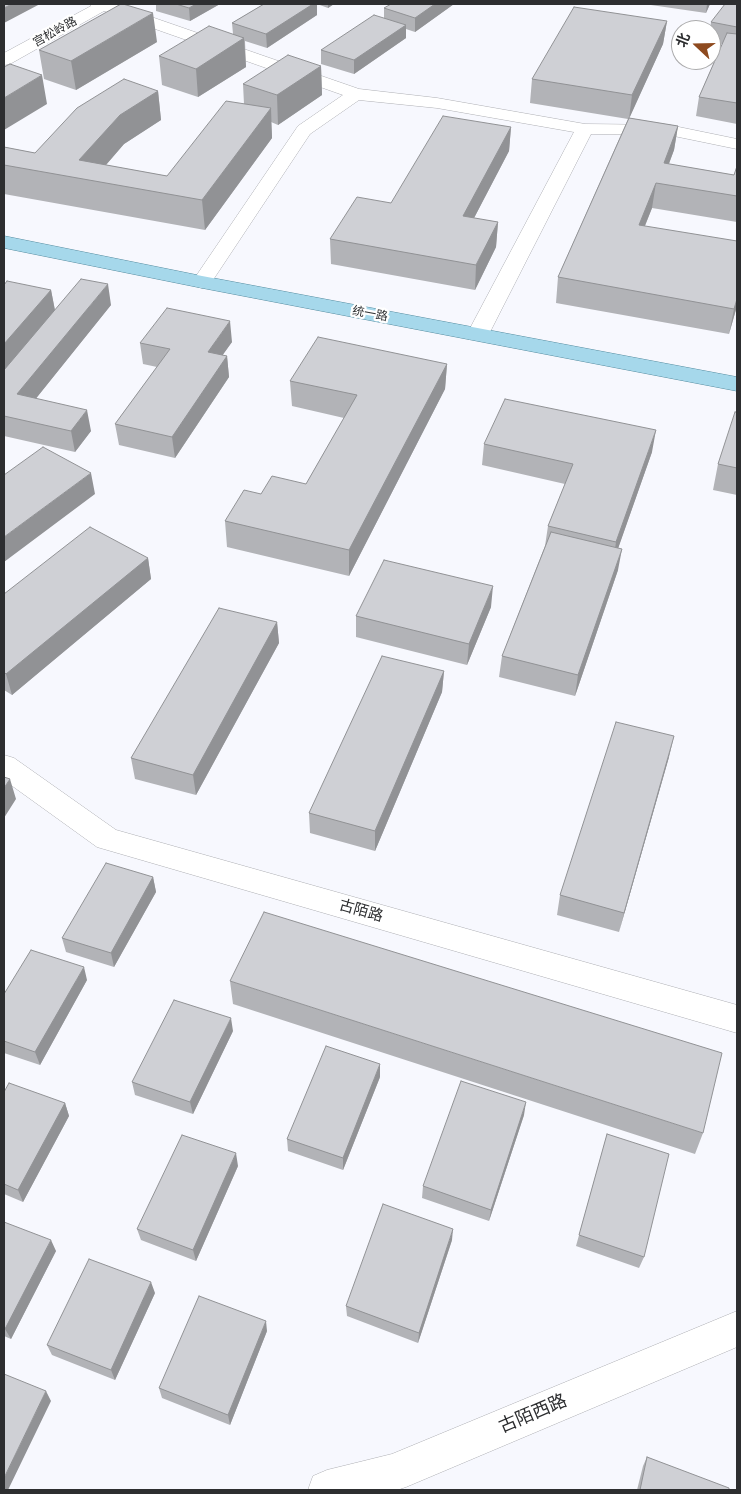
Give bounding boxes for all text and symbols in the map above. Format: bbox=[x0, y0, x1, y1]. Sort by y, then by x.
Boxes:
street label: 宫松岭路 bbox=[31, 14, 79, 50]
north arrow bbox=[671, 20, 721, 70]
text: 北 bbox=[672, 30, 694, 50]
street label: 统一路 bbox=[351, 304, 389, 324]
street label: 古陌路 bbox=[337, 896, 385, 926]
street label: 古陌西路 bbox=[496, 1390, 570, 1438]

